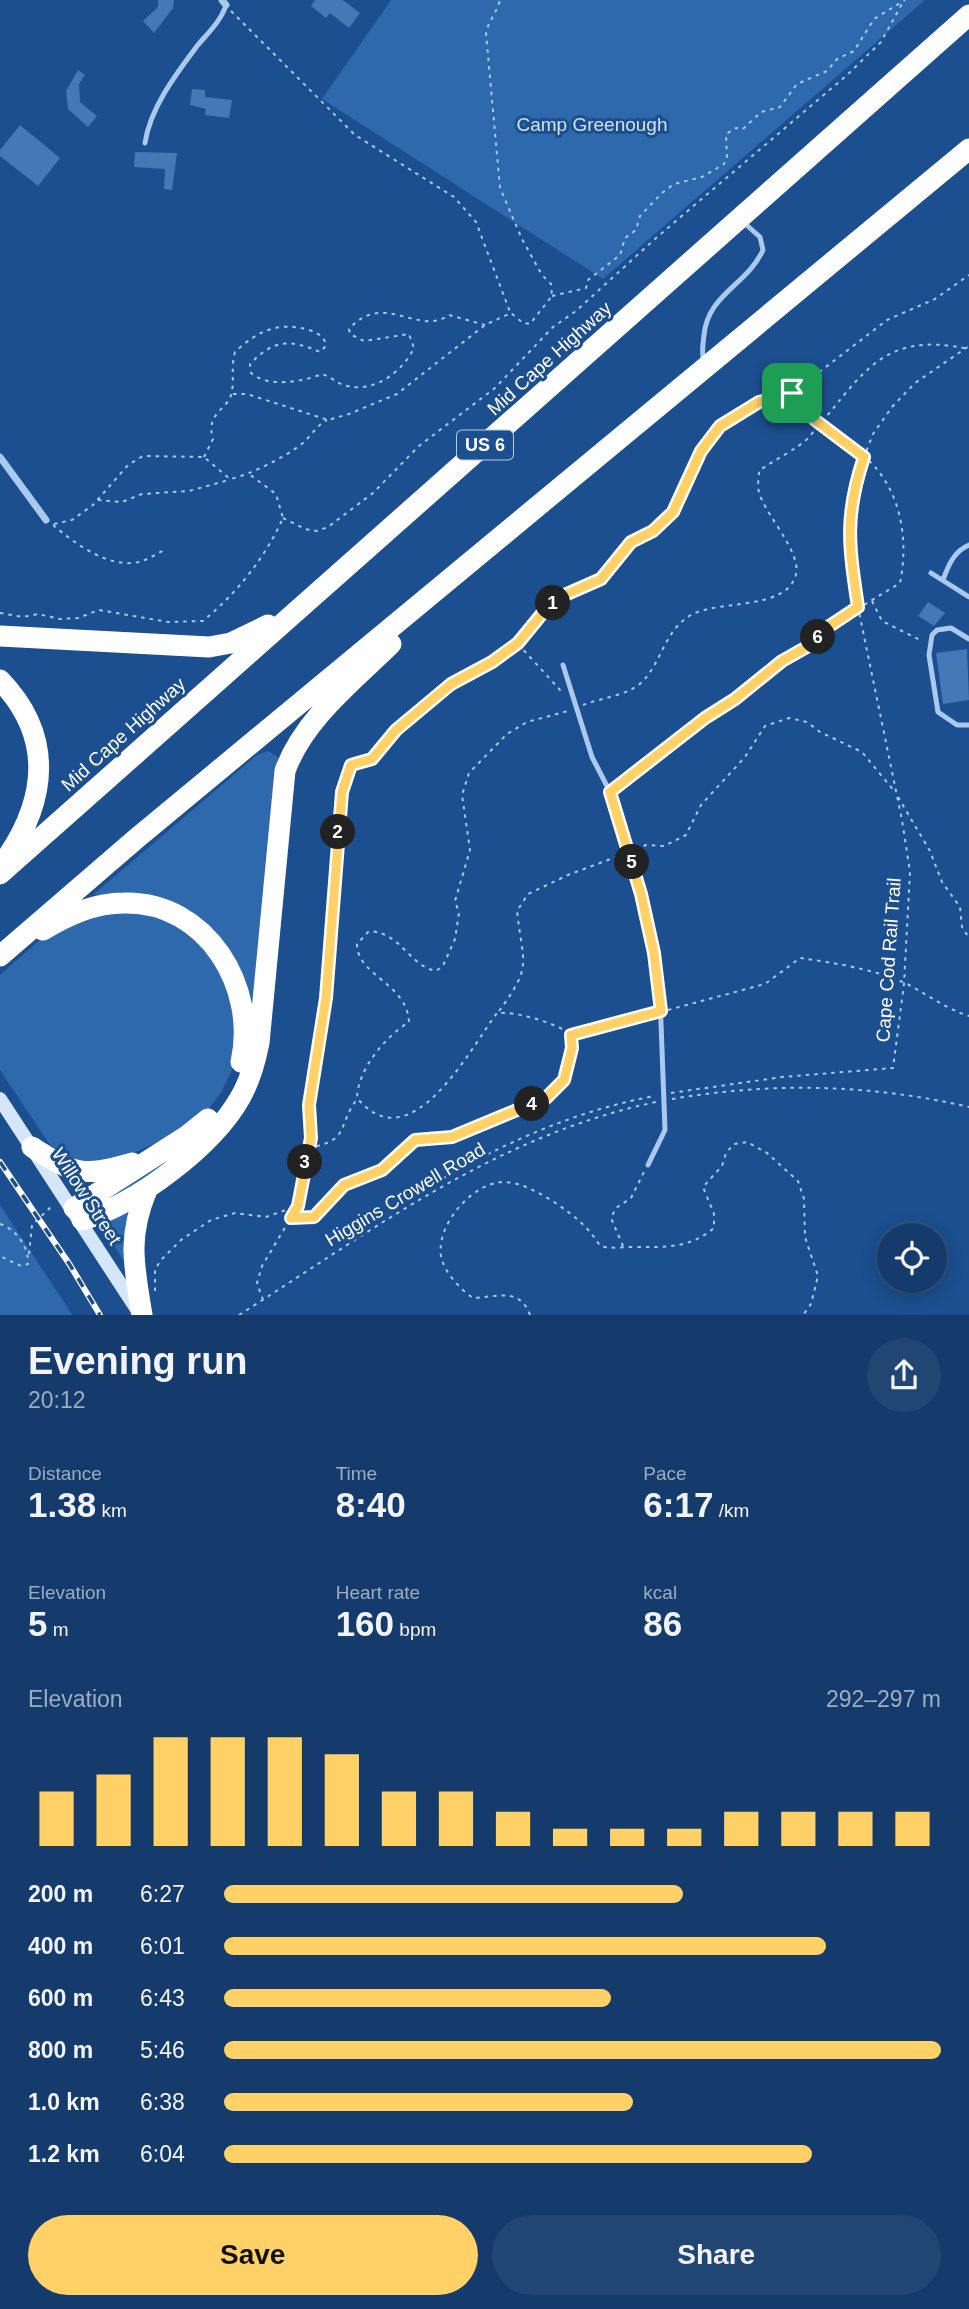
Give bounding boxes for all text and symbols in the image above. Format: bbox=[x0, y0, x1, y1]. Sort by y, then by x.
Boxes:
park label: Camp Greenough bbox=[516, 114, 668, 135]
street label: Mid Cape Highway bbox=[483, 297, 616, 420]
pin bbox=[762, 363, 822, 423]
icon: arrive bbox=[773, 374, 811, 412]
road number: US 6 bbox=[457, 430, 513, 460]
pin: 1 bbox=[536, 586, 570, 620]
text: 1 bbox=[547, 592, 558, 613]
pin: 6 bbox=[800, 620, 836, 654]
text: 6 bbox=[812, 626, 823, 647]
street label: Mid Cape Highway bbox=[57, 673, 190, 796]
pin: 2 bbox=[320, 814, 356, 850]
text: 2 bbox=[332, 821, 343, 842]
pin: 5 bbox=[614, 844, 650, 880]
text: 5 bbox=[626, 851, 637, 872]
street label: Cape Cod Rail Trail bbox=[872, 877, 905, 1043]
pin: 4 bbox=[514, 1086, 550, 1122]
text: 4 bbox=[526, 1093, 537, 1114]
street label: Higgins Crowell Road bbox=[322, 1138, 489, 1250]
street label: Willow Street bbox=[48, 1144, 126, 1249]
pin: 3 bbox=[288, 1144, 322, 1180]
text: 3 bbox=[299, 1151, 310, 1172]
map controls bbox=[877, 1223, 947, 1293]
button: locate bbox=[877, 1223, 947, 1293]
button: share bbox=[867, 1338, 941, 1412]
text: Evening run bbox=[28, 1340, 248, 1382]
text: 20:12 bbox=[28, 1387, 86, 1413]
text: Distance bbox=[28, 1463, 102, 1484]
text: Time bbox=[336, 1463, 377, 1484]
text: Pace bbox=[643, 1463, 687, 1484]
text: 1.38 bbox=[28, 1485, 96, 1524]
text: 8:40 bbox=[336, 1485, 406, 1524]
text: 6:17 bbox=[643, 1485, 713, 1524]
text: km bbox=[96, 1500, 127, 1521]
text: /km bbox=[713, 1500, 749, 1521]
text: Elevation bbox=[28, 1582, 106, 1603]
text: Heart rate bbox=[336, 1582, 420, 1603]
text: kcal bbox=[643, 1582, 677, 1603]
text: 5 bbox=[28, 1604, 47, 1643]
text: 160 bbox=[336, 1604, 394, 1643]
text: 86 bbox=[643, 1604, 682, 1643]
text: m bbox=[47, 1619, 69, 1640]
text: bpm bbox=[394, 1619, 436, 1640]
text: Elevation bbox=[28, 1686, 123, 1712]
text: 292–297 m bbox=[826, 1686, 941, 1712]
text: 200 m bbox=[28, 1881, 93, 1907]
text: 6:27 bbox=[140, 1881, 185, 1907]
text: 400 m bbox=[28, 1933, 93, 1959]
text: 6:01 bbox=[140, 1933, 185, 1959]
text: 600 m bbox=[28, 1985, 93, 2011]
text: 6:43 bbox=[140, 1985, 185, 2011]
text: 800 m bbox=[28, 2037, 93, 2063]
text: 5:46 bbox=[140, 2037, 185, 2063]
text: 1.0 km bbox=[28, 2089, 100, 2115]
text: 6:38 bbox=[140, 2089, 185, 2115]
text: 1.2 km bbox=[28, 2141, 100, 2167]
text: 6:04 bbox=[140, 2141, 185, 2167]
button: Save bbox=[28, 2215, 478, 2295]
button: Share bbox=[492, 2215, 941, 2295]

